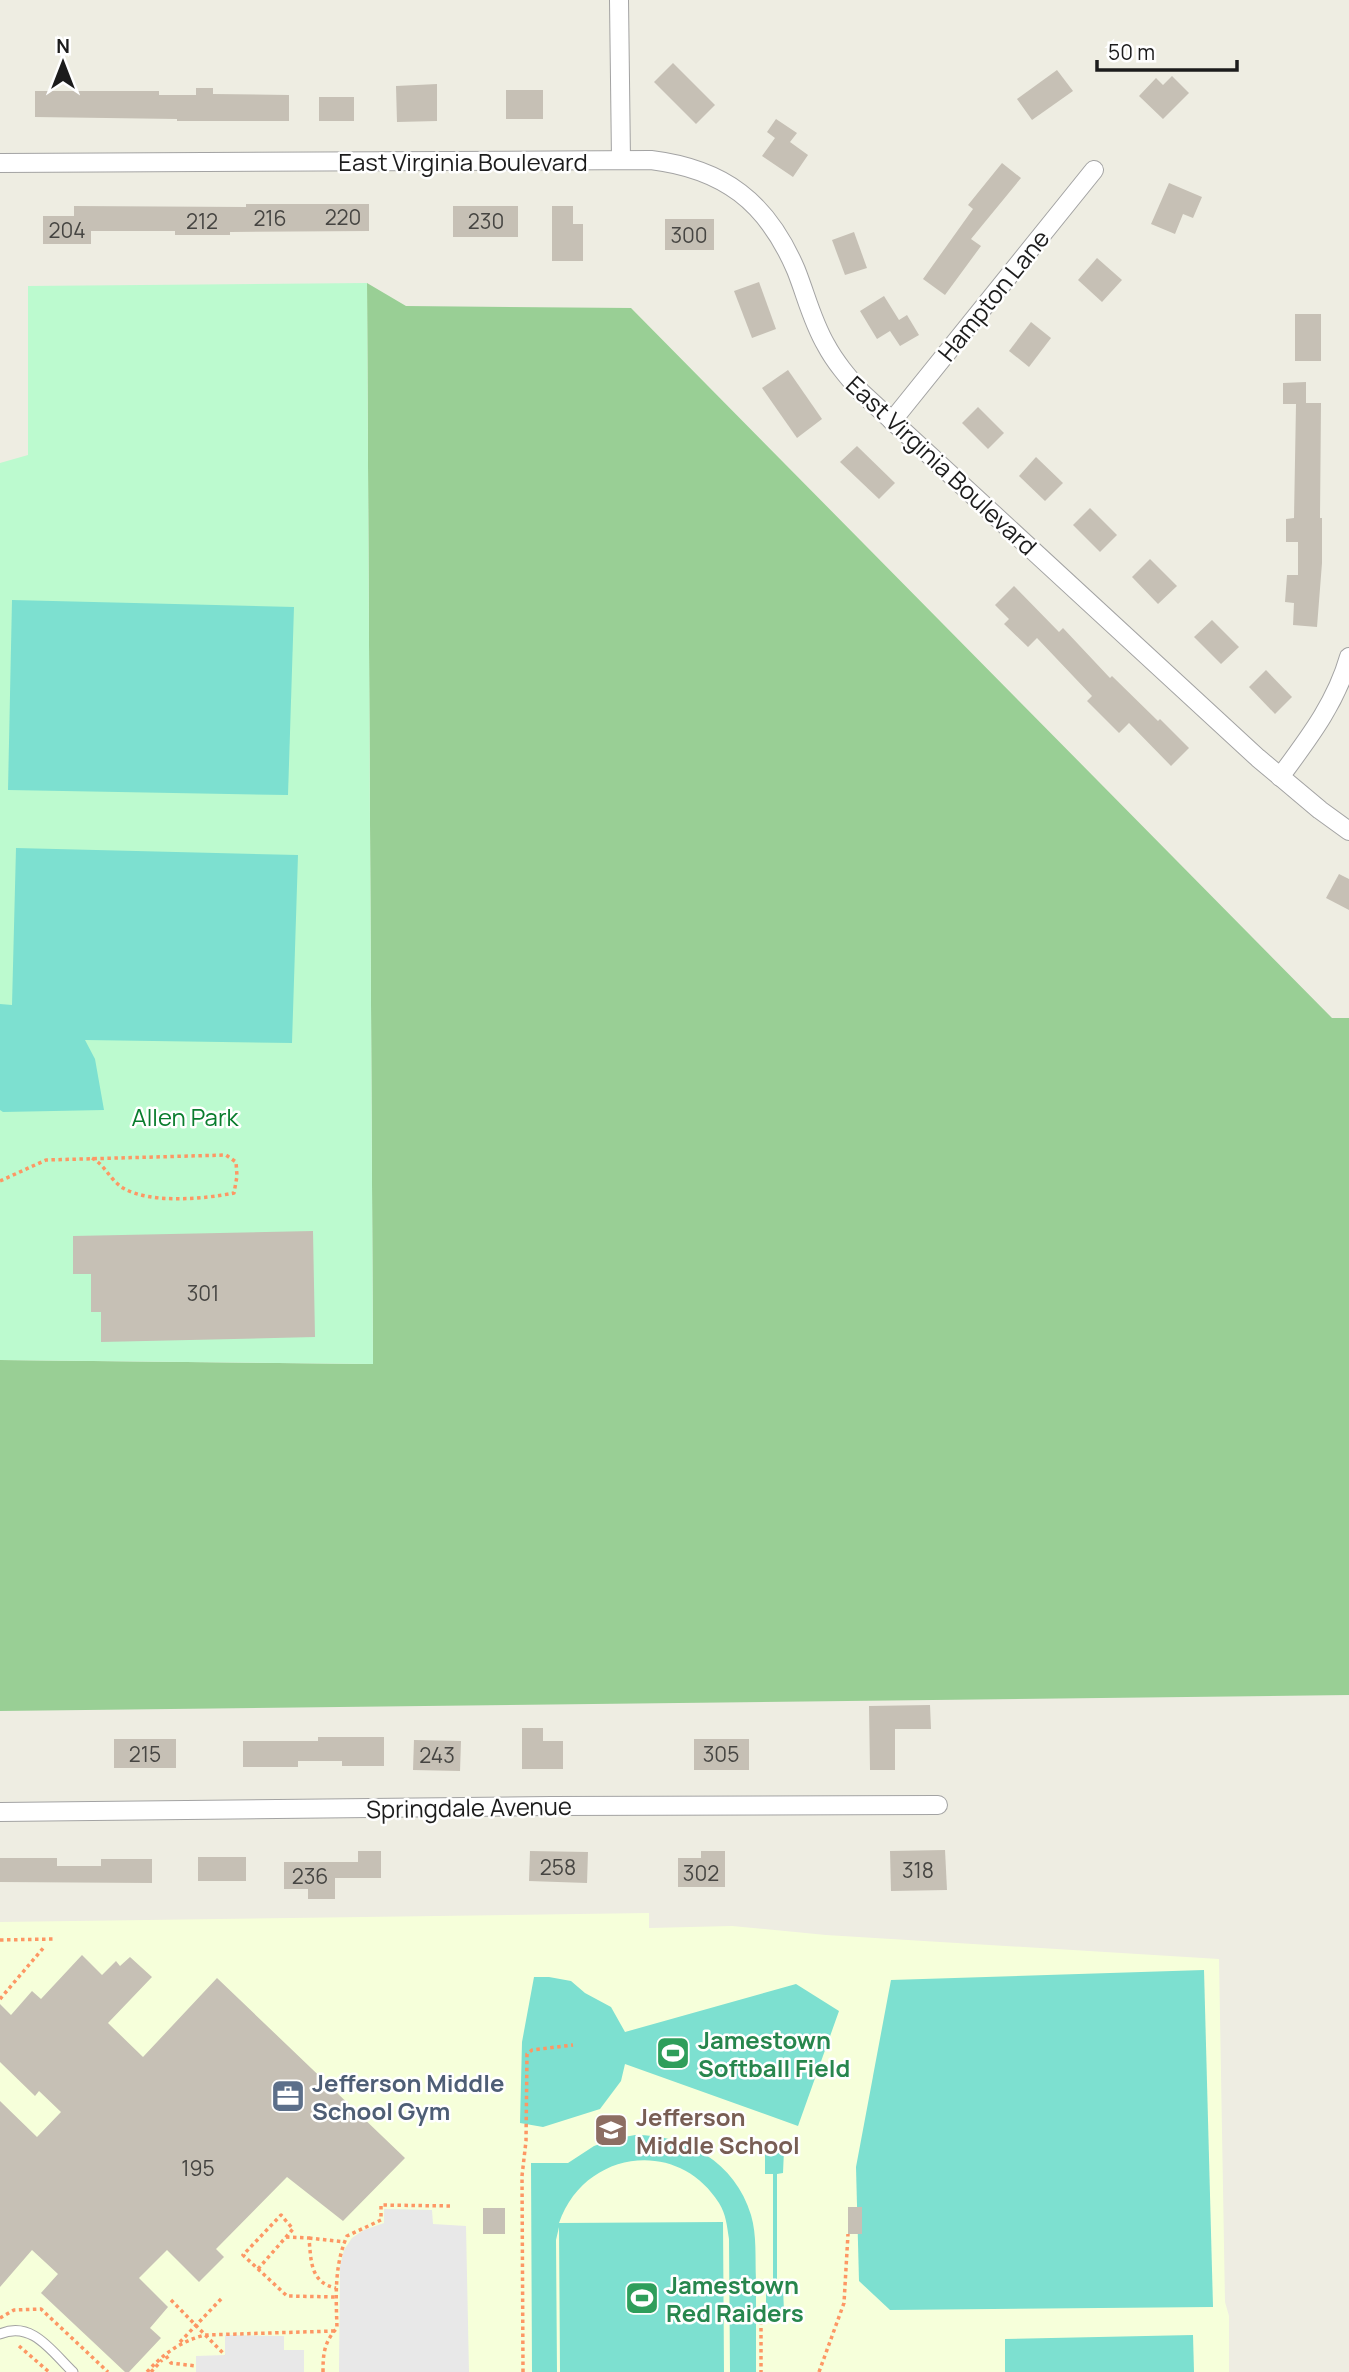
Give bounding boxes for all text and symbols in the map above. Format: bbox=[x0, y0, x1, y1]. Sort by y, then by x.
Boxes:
north arrow bbox=[28, 28, 98, 98]
scale bar bbox=[1097, 28, 1237, 72]
text: N bbox=[56, 33, 70, 59]
text: 50 m bbox=[1108, 38, 1155, 66]
street label: East Virginia Boulevard bbox=[338, 145, 588, 178]
house number: 220 bbox=[325, 203, 361, 231]
house number: 216 bbox=[253, 204, 287, 232]
house number: 212 bbox=[186, 207, 218, 235]
house number: 230 bbox=[468, 207, 504, 235]
house number: 204 bbox=[48, 216, 86, 244]
house number: 300 bbox=[670, 221, 708, 249]
street label: Hampton Lane bbox=[930, 222, 1056, 368]
street label: East Virginia Boulevard bbox=[840, 368, 1044, 562]
park label: Allen Park bbox=[132, 1100, 240, 1133]
house number: 301 bbox=[187, 1279, 219, 1307]
house number: 215 bbox=[129, 1740, 161, 1768]
house number: 305 bbox=[703, 1740, 739, 1768]
house number: 243 bbox=[419, 1741, 455, 1769]
street label: Springdale Avenue bbox=[366, 1789, 572, 1825]
house number: 258 bbox=[540, 1853, 576, 1881]
house number: 318 bbox=[902, 1856, 934, 1884]
house number: 302 bbox=[683, 1859, 719, 1887]
house number: 236 bbox=[292, 1862, 328, 1890]
place label: Jamestown Softball Field bbox=[698, 2023, 850, 2084]
sports icon: Jamestown Softball Field bbox=[654, 2034, 692, 2072]
place label: Jefferson Middle School Gym bbox=[312, 2066, 504, 2127]
office icon: Jefferson Middle School Gym bbox=[269, 2077, 307, 2115]
place label: Jefferson Middle School bbox=[636, 2100, 800, 2161]
school or university icon: Jefferson Middle School bbox=[592, 2111, 630, 2149]
house number: 195 bbox=[181, 2154, 215, 2182]
place label: Jamestown Red Raiders bbox=[666, 2268, 804, 2329]
sports icon: Jamestown Red Raiders bbox=[623, 2279, 661, 2317]

